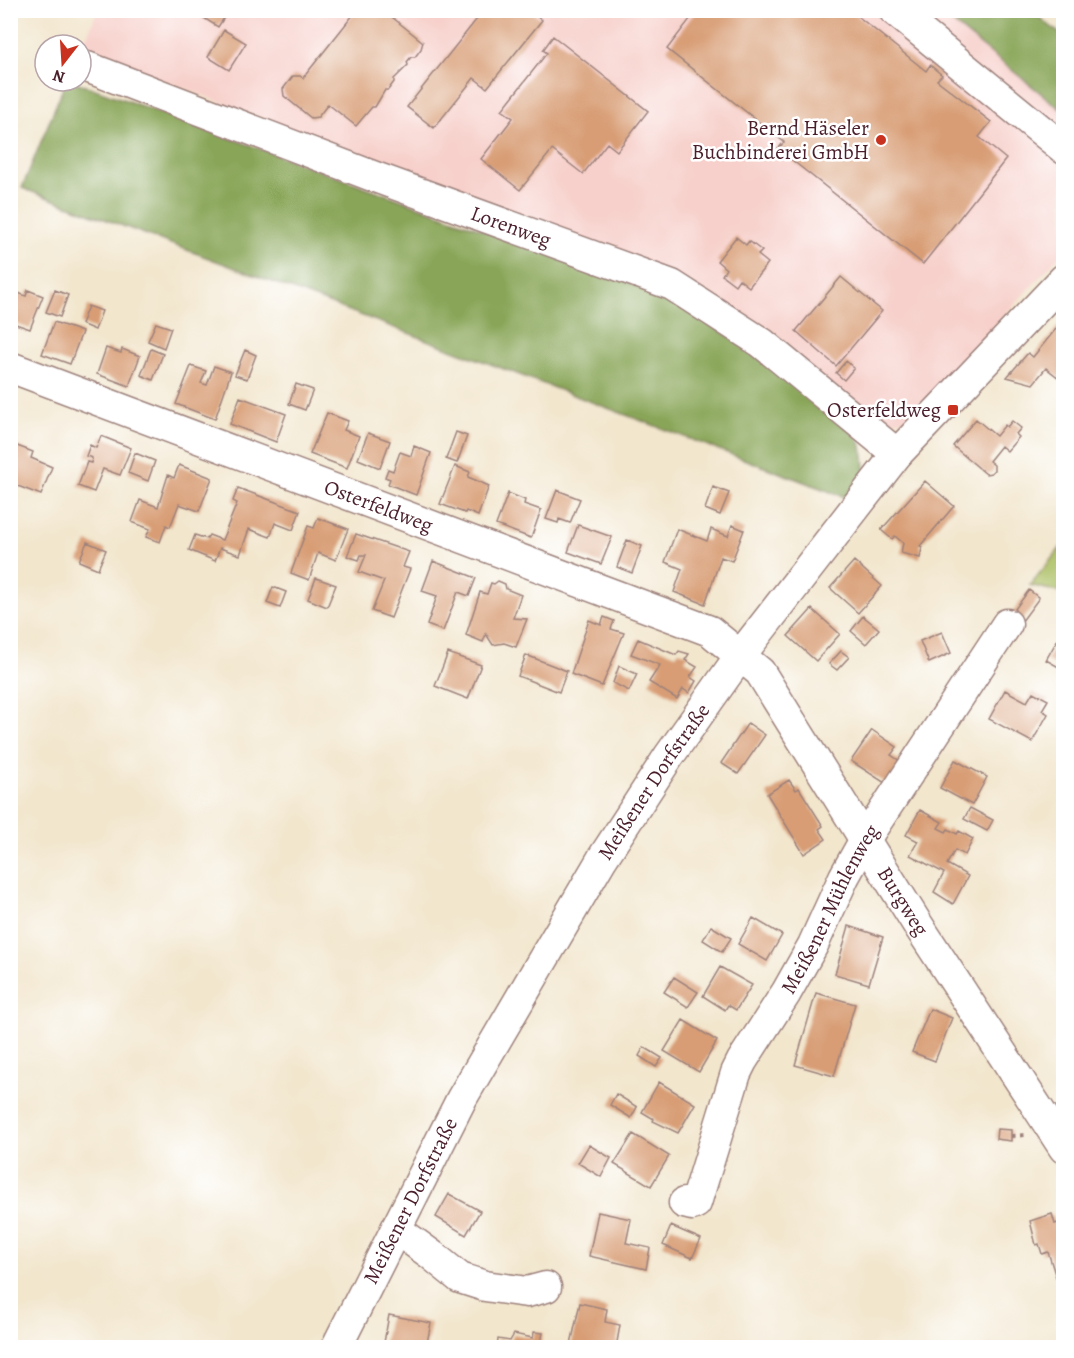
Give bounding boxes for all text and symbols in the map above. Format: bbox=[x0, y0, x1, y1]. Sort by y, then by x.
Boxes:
north arrow bbox=[33, 33, 93, 93]
text: N bbox=[50, 64, 68, 89]
place label: Bernd Häseler Buchbinderei GmbH bbox=[692, 114, 869, 166]
marker: Bernd Häseler Buchbinderei GmbH bbox=[874, 133, 888, 147]
street label: Lorenweg bbox=[467, 199, 556, 254]
place label: Osterfeldweg bbox=[827, 396, 941, 424]
marker: Osterfeldweg bbox=[946, 403, 960, 417]
street label: Osterfeldweg bbox=[320, 473, 437, 539]
street label: Meißener Dorfstraße bbox=[591, 698, 716, 865]
street label: Meißener Mühlenweg bbox=[774, 818, 886, 999]
street label: Burgweg bbox=[871, 861, 936, 942]
street label: Meißener Dorfstraße bbox=[357, 1113, 464, 1289]

